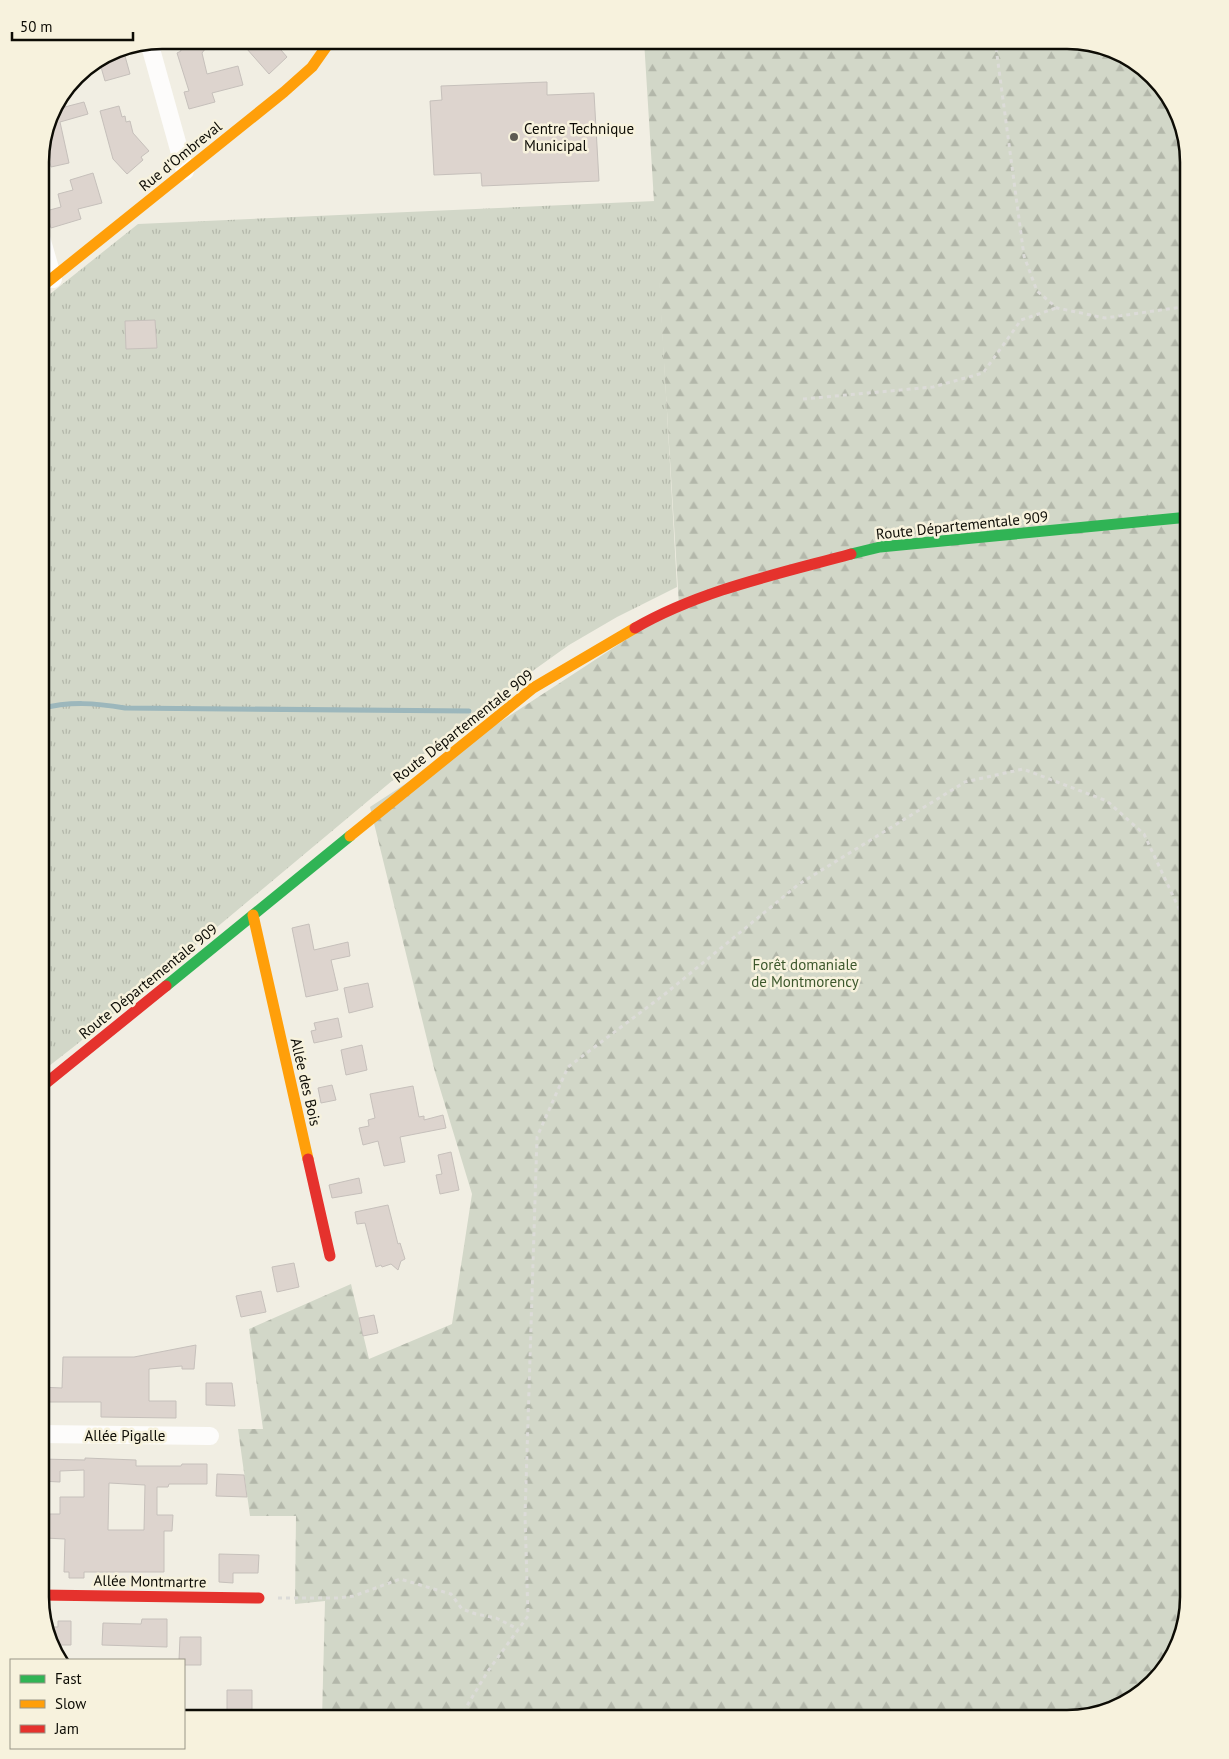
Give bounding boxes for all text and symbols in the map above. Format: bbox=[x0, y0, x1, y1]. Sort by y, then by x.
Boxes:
scale bar bbox=[12, 10, 134, 42]
text: 50 m bbox=[20, 17, 53, 36]
street label: Rue d'Ombreval bbox=[135, 116, 226, 195]
place label: Centre Technique Municipal bbox=[524, 119, 634, 155]
marker: Centre Technique Municipal bbox=[508, 131, 520, 143]
street label: Route Départementale 909 bbox=[875, 507, 1049, 543]
street label: Route Départementale 909 bbox=[389, 665, 537, 787]
street label: Route Départementale 909 bbox=[75, 919, 221, 1043]
park label: Forêt domaniale de Montmorency bbox=[751, 955, 859, 991]
street label: Allée des Bois bbox=[287, 1036, 325, 1128]
street label: Allée Pigalle bbox=[85, 1426, 165, 1445]
street label: Allée Montmartre bbox=[93, 1571, 207, 1591]
legend bbox=[10, 1659, 185, 1749]
text: Fast bbox=[55, 1669, 82, 1688]
text: Slow bbox=[55, 1694, 86, 1713]
text: Jam bbox=[54, 1719, 79, 1738]

